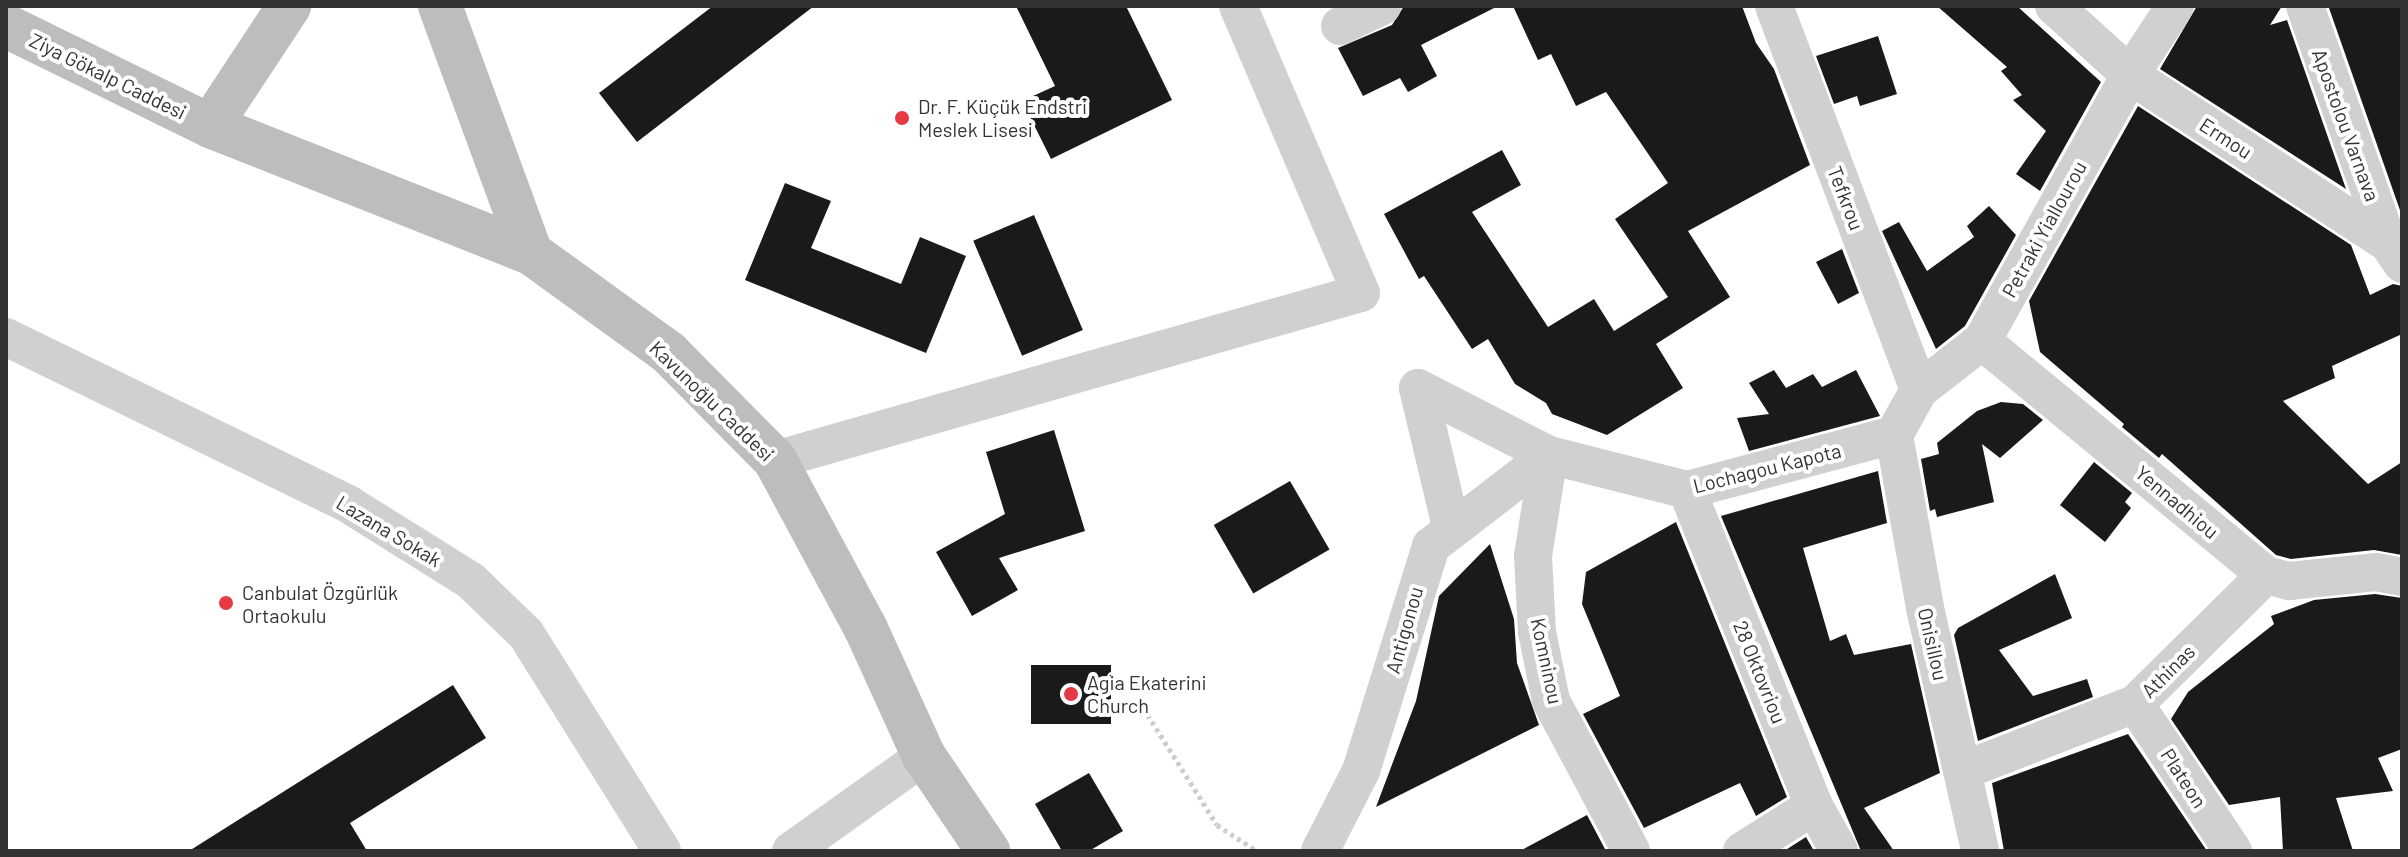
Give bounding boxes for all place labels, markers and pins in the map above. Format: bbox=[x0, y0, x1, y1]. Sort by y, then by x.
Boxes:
place label: Dr. F. Küçük Endstri Meslek Lisesi bbox=[918, 94, 1087, 141]
marker: Dr. F. Küçük Endstri Meslek Lisesi bbox=[893, 109, 911, 127]
place label: Canbulat Özgürlük Ortaokulu bbox=[242, 580, 398, 627]
marker: Canbulat Özgürlük Ortaokulu bbox=[217, 594, 235, 612]
place label: Agia Ekaterini Church bbox=[1087, 670, 1207, 717]
marker: Agia Ekaterini Church bbox=[1062, 685, 1080, 703]

